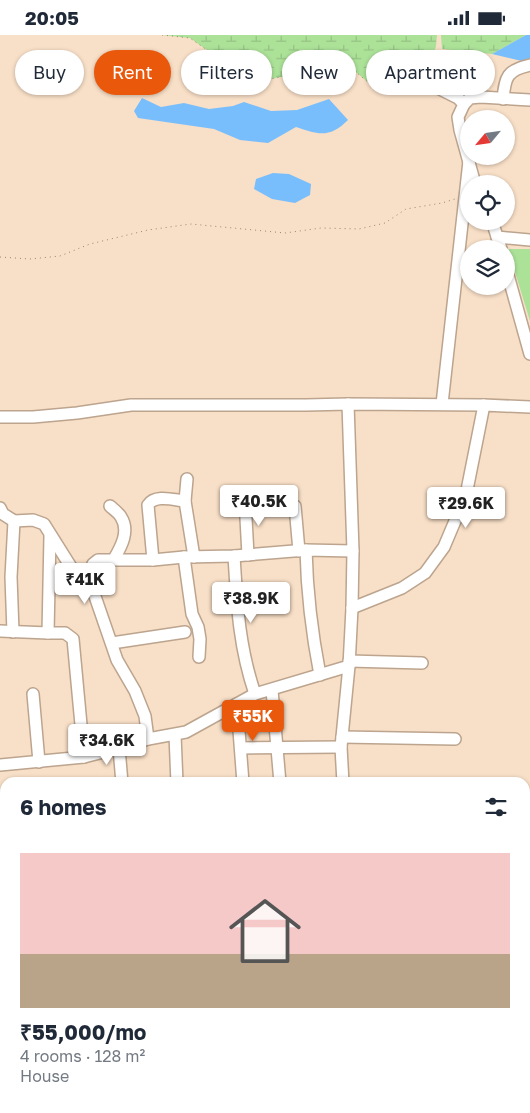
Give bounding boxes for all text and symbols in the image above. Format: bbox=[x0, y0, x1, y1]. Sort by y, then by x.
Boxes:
text: 20:05 bbox=[25, 6, 79, 29]
chip: Buy bbox=[15, 50, 84, 95]
chip: Rent bbox=[94, 50, 171, 95]
chip: Filters bbox=[181, 50, 272, 95]
chip: New bbox=[282, 50, 356, 95]
chip: Apartment bbox=[366, 50, 495, 95]
north arrow bbox=[460, 110, 515, 165]
map controls bbox=[460, 110, 515, 295]
button: locate bbox=[460, 175, 515, 230]
button: layers bbox=[460, 240, 515, 295]
pin: ₹40.5K bbox=[218, 485, 300, 527]
pin: ₹29.6K bbox=[425, 487, 507, 529]
text: ₹40.5K bbox=[231, 491, 287, 511]
text: ₹29.6K bbox=[438, 493, 494, 513]
pin: ₹41K bbox=[55, 563, 115, 605]
text: ₹41K bbox=[66, 569, 105, 589]
pin: ₹38.9K bbox=[210, 581, 292, 624]
text: ₹38.9K bbox=[223, 588, 279, 608]
pin: ₹55K bbox=[223, 699, 283, 742]
text: ₹55K bbox=[233, 706, 273, 726]
pin: ₹34.6K bbox=[66, 723, 148, 766]
text: ₹34.6K bbox=[79, 730, 135, 750]
icon: filters bbox=[482, 793, 510, 821]
text: 6 homes bbox=[20, 794, 106, 820]
icon: home bbox=[220, 886, 310, 976]
text: ₹55,000/mo bbox=[20, 1019, 146, 1045]
text: 4 rooms · 128 m² bbox=[20, 1046, 145, 1066]
text: House bbox=[20, 1066, 69, 1086]

